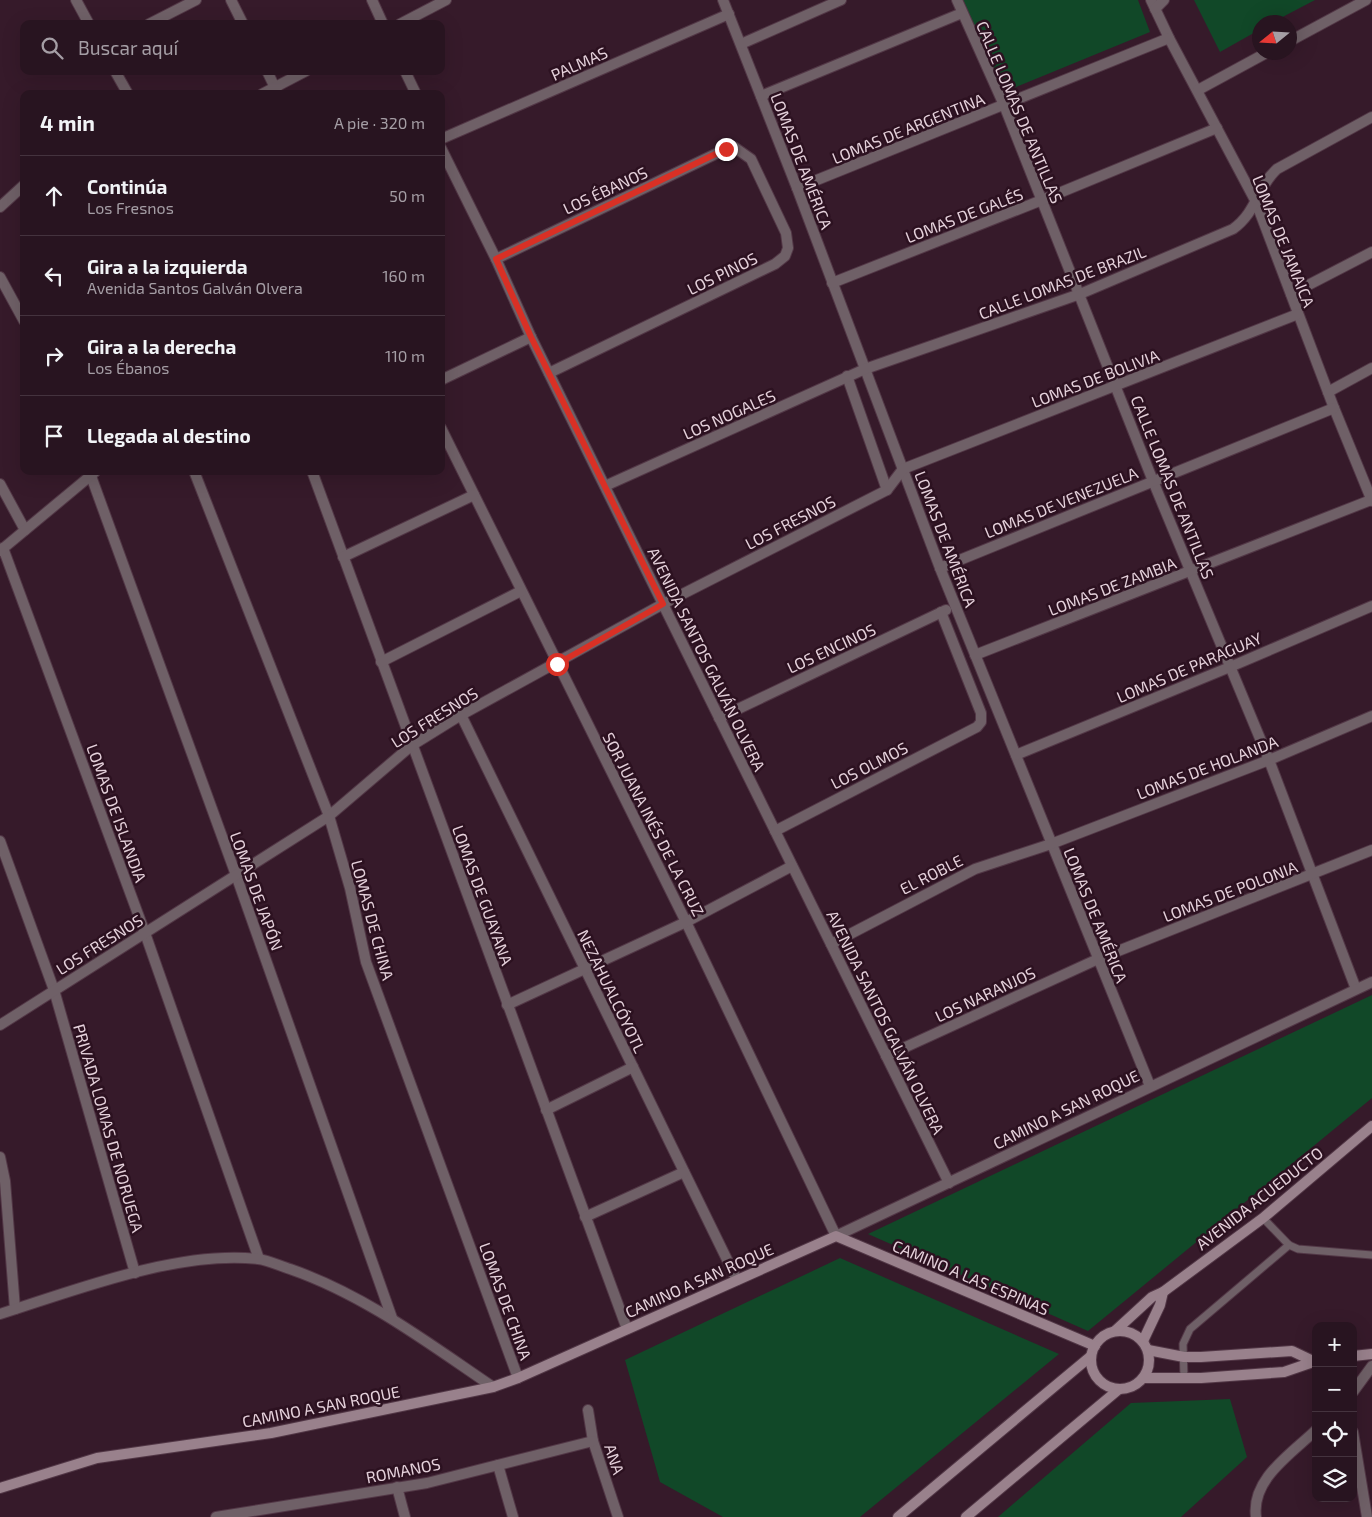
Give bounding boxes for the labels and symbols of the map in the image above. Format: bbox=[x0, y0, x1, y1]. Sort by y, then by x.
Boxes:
north arrow bbox=[1252, 15, 1297, 60]
street label: CALLE LOMAS DE ANTILLAS bbox=[973, 18, 1067, 206]
street label: PALMAS bbox=[548, 42, 610, 84]
street label: LOMAS DE ARGENTINA bbox=[829, 89, 987, 167]
street label: LOMAS DE AMÉRICA bbox=[767, 90, 837, 232]
route end bbox=[715, 138, 738, 161]
street label: LOS ÉBANOS bbox=[560, 162, 650, 218]
street label: LOMAS DE JAMAICA bbox=[1249, 172, 1319, 310]
street label: LOMAS DE GALÉS bbox=[902, 184, 1026, 246]
street label: CALLE LOMAS DE BRAZIL bbox=[976, 241, 1148, 323]
street label: LOS PINOS bbox=[684, 248, 760, 298]
street label: LOMAS DE BOLIVIA bbox=[1028, 345, 1162, 411]
street label: LOS NOGALES bbox=[680, 385, 778, 443]
street label: CALLE LOMAS DE ANTILLAS bbox=[1127, 393, 1219, 581]
street label: LOMAS DE VENEZUELA bbox=[982, 463, 1141, 541]
street label: LOMAS DE AMÉRICA bbox=[911, 468, 981, 610]
street label: LOS FRESNOS bbox=[742, 491, 838, 553]
street label: AVENIDA SANTOS GALVÁN OLVERA bbox=[644, 544, 770, 774]
street label: LOMAS DE ZAMBIA bbox=[1045, 553, 1179, 619]
street label: LOS ENCINOS bbox=[784, 619, 878, 677]
street label: LOMAS DE PARAGUAY bbox=[1114, 628, 1264, 706]
route start bbox=[546, 653, 569, 676]
street label: LOS FRESNOS bbox=[387, 683, 481, 751]
street label: SOR JUANA INÉS DE LA CRUZ bbox=[599, 729, 709, 919]
street label: LOMAS DE HOLANDA bbox=[1134, 731, 1280, 803]
street label: LOS OLMOS bbox=[827, 738, 911, 792]
street label: LOMAS DE ISLANDIA bbox=[83, 741, 151, 885]
street label: LOMAS DE GUAYANA bbox=[449, 822, 517, 968]
street label: LOMAS DE JAPÓN bbox=[227, 829, 287, 953]
street label: LOMAS DE AMÉRICA bbox=[1060, 845, 1132, 985]
street label: EL ROBLE bbox=[896, 850, 966, 898]
street label: LOMAS DE POLONIA bbox=[1160, 857, 1300, 925]
street label: LOMAS DE CHINA bbox=[348, 858, 398, 982]
street label: AVENIDA SANTOS GALVÁN OLVERA bbox=[823, 907, 949, 1137]
street label: LOS FRESNOS bbox=[52, 910, 146, 978]
street label: NEZAHUALCÓYOTL bbox=[574, 926, 650, 1056]
street label: LOS NARANJOS bbox=[932, 962, 1038, 1026]
street label: PRIVADA LOMAS DE NORUEGA bbox=[70, 1022, 148, 1235]
street label: CAMINO A SAN ROQUE bbox=[990, 1065, 1143, 1154]
street label: AVENIDA ACUEDUCTO bbox=[1192, 1143, 1326, 1253]
street label: CAMINO A LAS ESPINAS bbox=[890, 1235, 1052, 1319]
street label: CAMINO A SAN ROQUE bbox=[622, 1239, 777, 1322]
street label: LOMAS DE CHINA bbox=[476, 1240, 536, 1362]
street label: CAMINO A SAN ROQUE bbox=[241, 1381, 402, 1432]
street label: ANA bbox=[601, 1441, 629, 1477]
street label: ROMANOS bbox=[364, 1453, 442, 1487]

